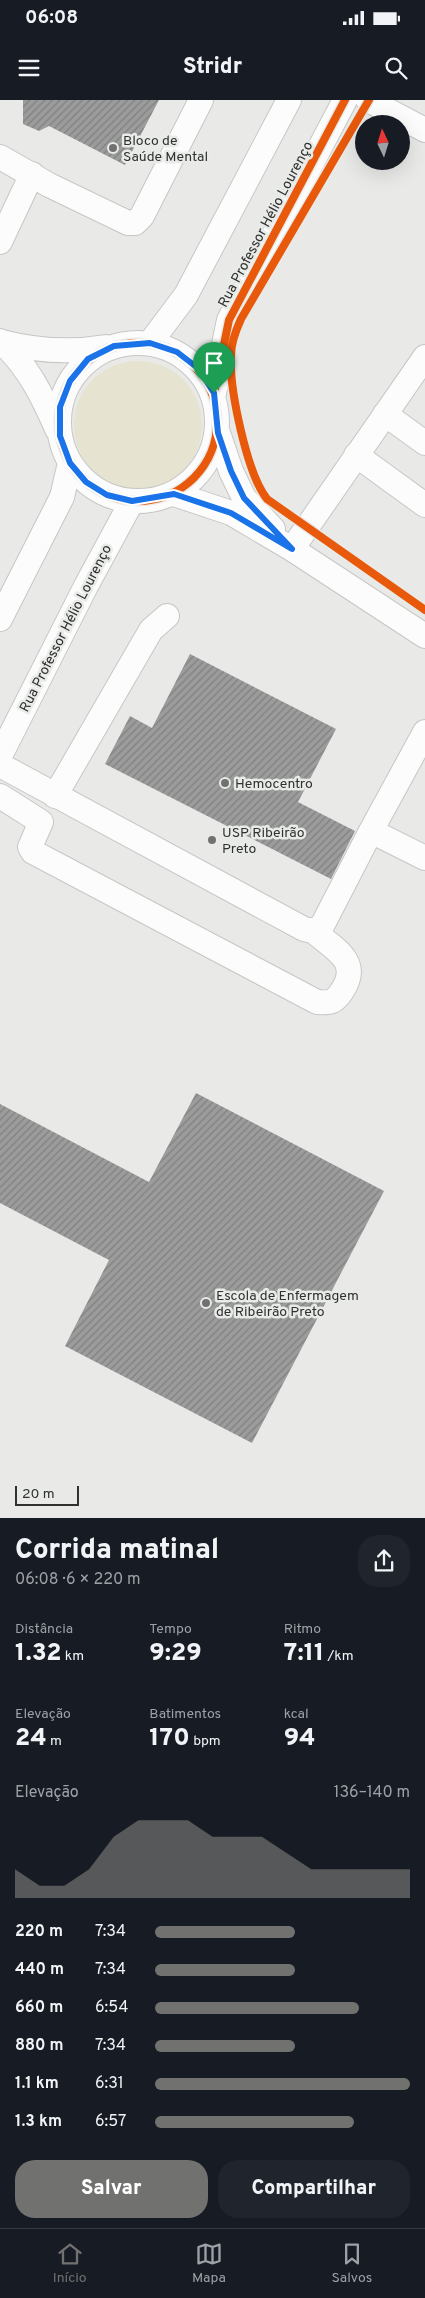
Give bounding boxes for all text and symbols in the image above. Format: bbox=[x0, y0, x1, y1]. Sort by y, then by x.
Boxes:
text: 06:08 bbox=[25, 6, 78, 30]
icon: menu bbox=[15, 54, 43, 82]
text: Stridr bbox=[183, 54, 242, 81]
icon: search bbox=[382, 54, 410, 82]
north arrow bbox=[355, 115, 410, 170]
map controls bbox=[355, 115, 410, 170]
place label: Bloco de Saúde Mental bbox=[123, 133, 208, 166]
street label: Rua Professor Hélio Lourenço bbox=[215, 139, 317, 311]
marker: Bloco de Saúde Mental bbox=[107, 142, 119, 154]
pin bbox=[193, 342, 235, 393]
icon: arrive bbox=[200, 349, 228, 377]
street label: Rua Professor Hélio Lourenço bbox=[17, 542, 116, 715]
place label: Hemocentro bbox=[235, 776, 313, 793]
marker: Hemocentro bbox=[219, 777, 231, 789]
place label: USP Ribeirão Preto bbox=[222, 825, 305, 858]
marker: USP Ribeirão Preto bbox=[206, 834, 218, 846]
place label: Escola de Enfermagem de Ribeirão Preto bbox=[216, 1288, 359, 1321]
marker: Escola de Enfermagem de Ribeirão Preto bbox=[200, 1297, 212, 1309]
scale bar bbox=[15, 1483, 79, 1506]
text: 20 m bbox=[22, 1486, 55, 1503]
text: Corrida matinal bbox=[15, 1533, 219, 1569]
button: share bbox=[358, 1535, 410, 1587]
text: 06:08 · 6 × 220 m bbox=[15, 1570, 141, 1590]
text: Distância bbox=[15, 1621, 73, 1638]
text: Tempo bbox=[149, 1621, 192, 1638]
text: Ritmo bbox=[284, 1621, 321, 1638]
text: 1.32 bbox=[15, 1638, 61, 1670]
text: 9:29 bbox=[149, 1638, 202, 1670]
text: 7:11 bbox=[284, 1638, 324, 1670]
text: km bbox=[61, 1648, 84, 1665]
text: /km bbox=[324, 1648, 354, 1665]
text: Elevação bbox=[15, 1706, 71, 1723]
text: Batimentos bbox=[149, 1706, 221, 1723]
text: kcal bbox=[284, 1706, 309, 1723]
text: 24 bbox=[15, 1723, 47, 1755]
text: 170 bbox=[149, 1723, 190, 1755]
text: 94 bbox=[284, 1723, 315, 1755]
text: m bbox=[47, 1733, 62, 1750]
text: bpm bbox=[190, 1733, 221, 1750]
text: Elevação bbox=[15, 1783, 79, 1803]
text: 136–140 m bbox=[334, 1783, 410, 1803]
text: 220 m bbox=[15, 1922, 63, 1942]
text: 7:34 bbox=[95, 1922, 126, 1942]
text: 440 m bbox=[15, 1960, 64, 1980]
text: 7:34 bbox=[95, 1960, 126, 1980]
text: 660 m bbox=[15, 1998, 63, 2018]
text: 6:54 bbox=[95, 1998, 128, 2018]
text: 880 m bbox=[15, 2036, 63, 2056]
text: 7:34 bbox=[95, 2036, 126, 2056]
text: 1.1 km bbox=[15, 2074, 59, 2094]
text: 6:31 bbox=[95, 2074, 124, 2094]
text: 1.3 km bbox=[15, 2112, 62, 2132]
text: 6:57 bbox=[95, 2112, 126, 2132]
button: Salvar bbox=[15, 2160, 208, 2218]
button: Compartilhar bbox=[218, 2160, 410, 2218]
tab: Início bbox=[53, 2240, 87, 2287]
tab: Mapa bbox=[192, 2240, 226, 2287]
tab: Salvos bbox=[331, 2240, 372, 2287]

